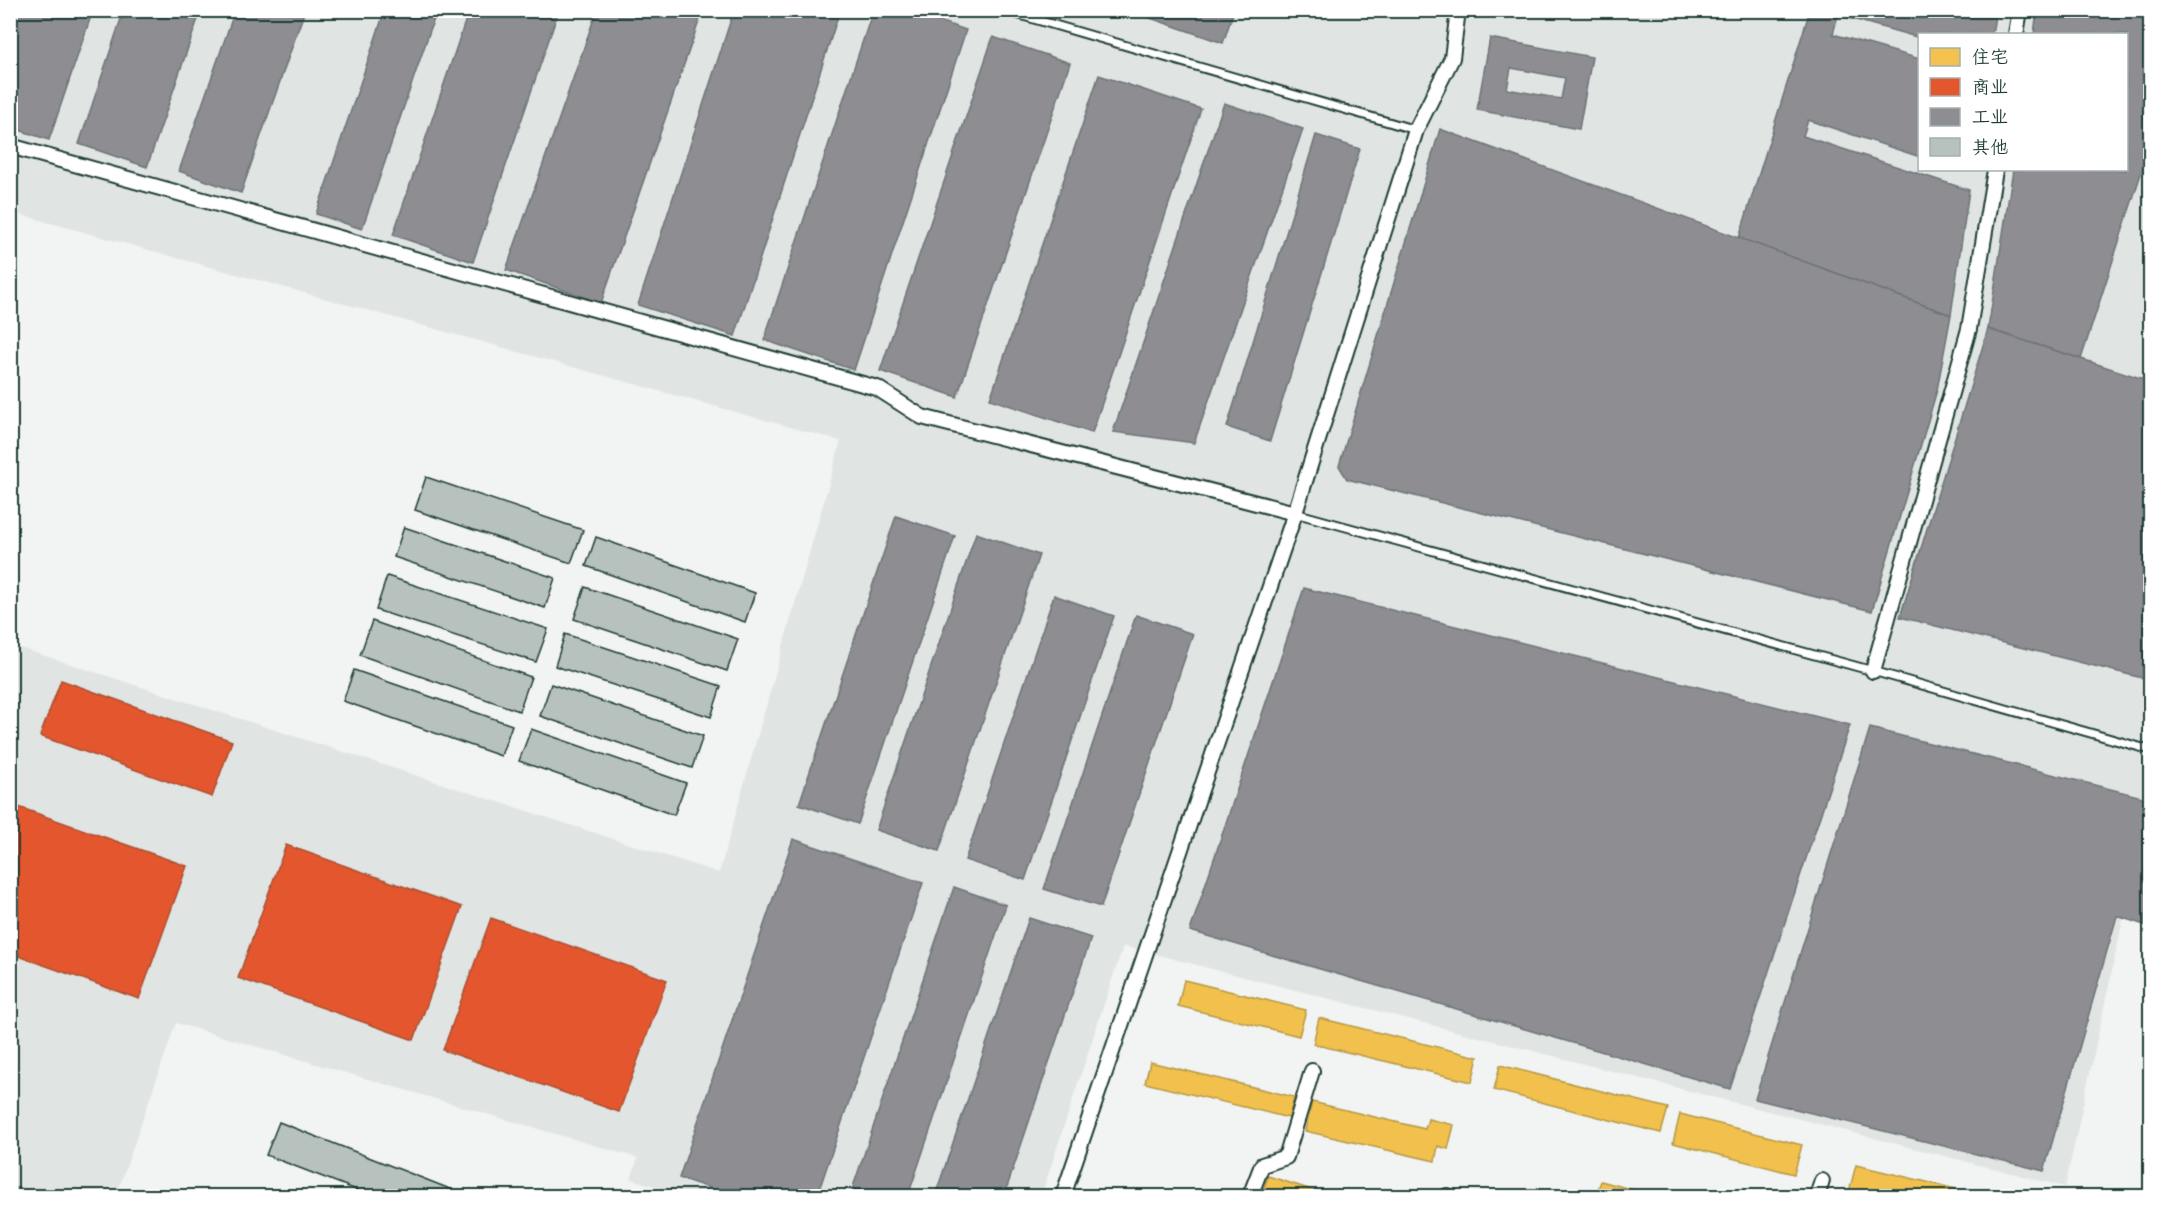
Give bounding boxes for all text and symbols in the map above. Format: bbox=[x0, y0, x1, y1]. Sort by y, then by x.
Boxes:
legend bbox=[1918, 33, 2128, 171]
text: 住宅 bbox=[1972, 42, 2008, 69]
text: 商业 bbox=[1972, 72, 2008, 99]
text: 工业 bbox=[1972, 102, 2008, 129]
text: 其他 bbox=[1972, 132, 2008, 159]

